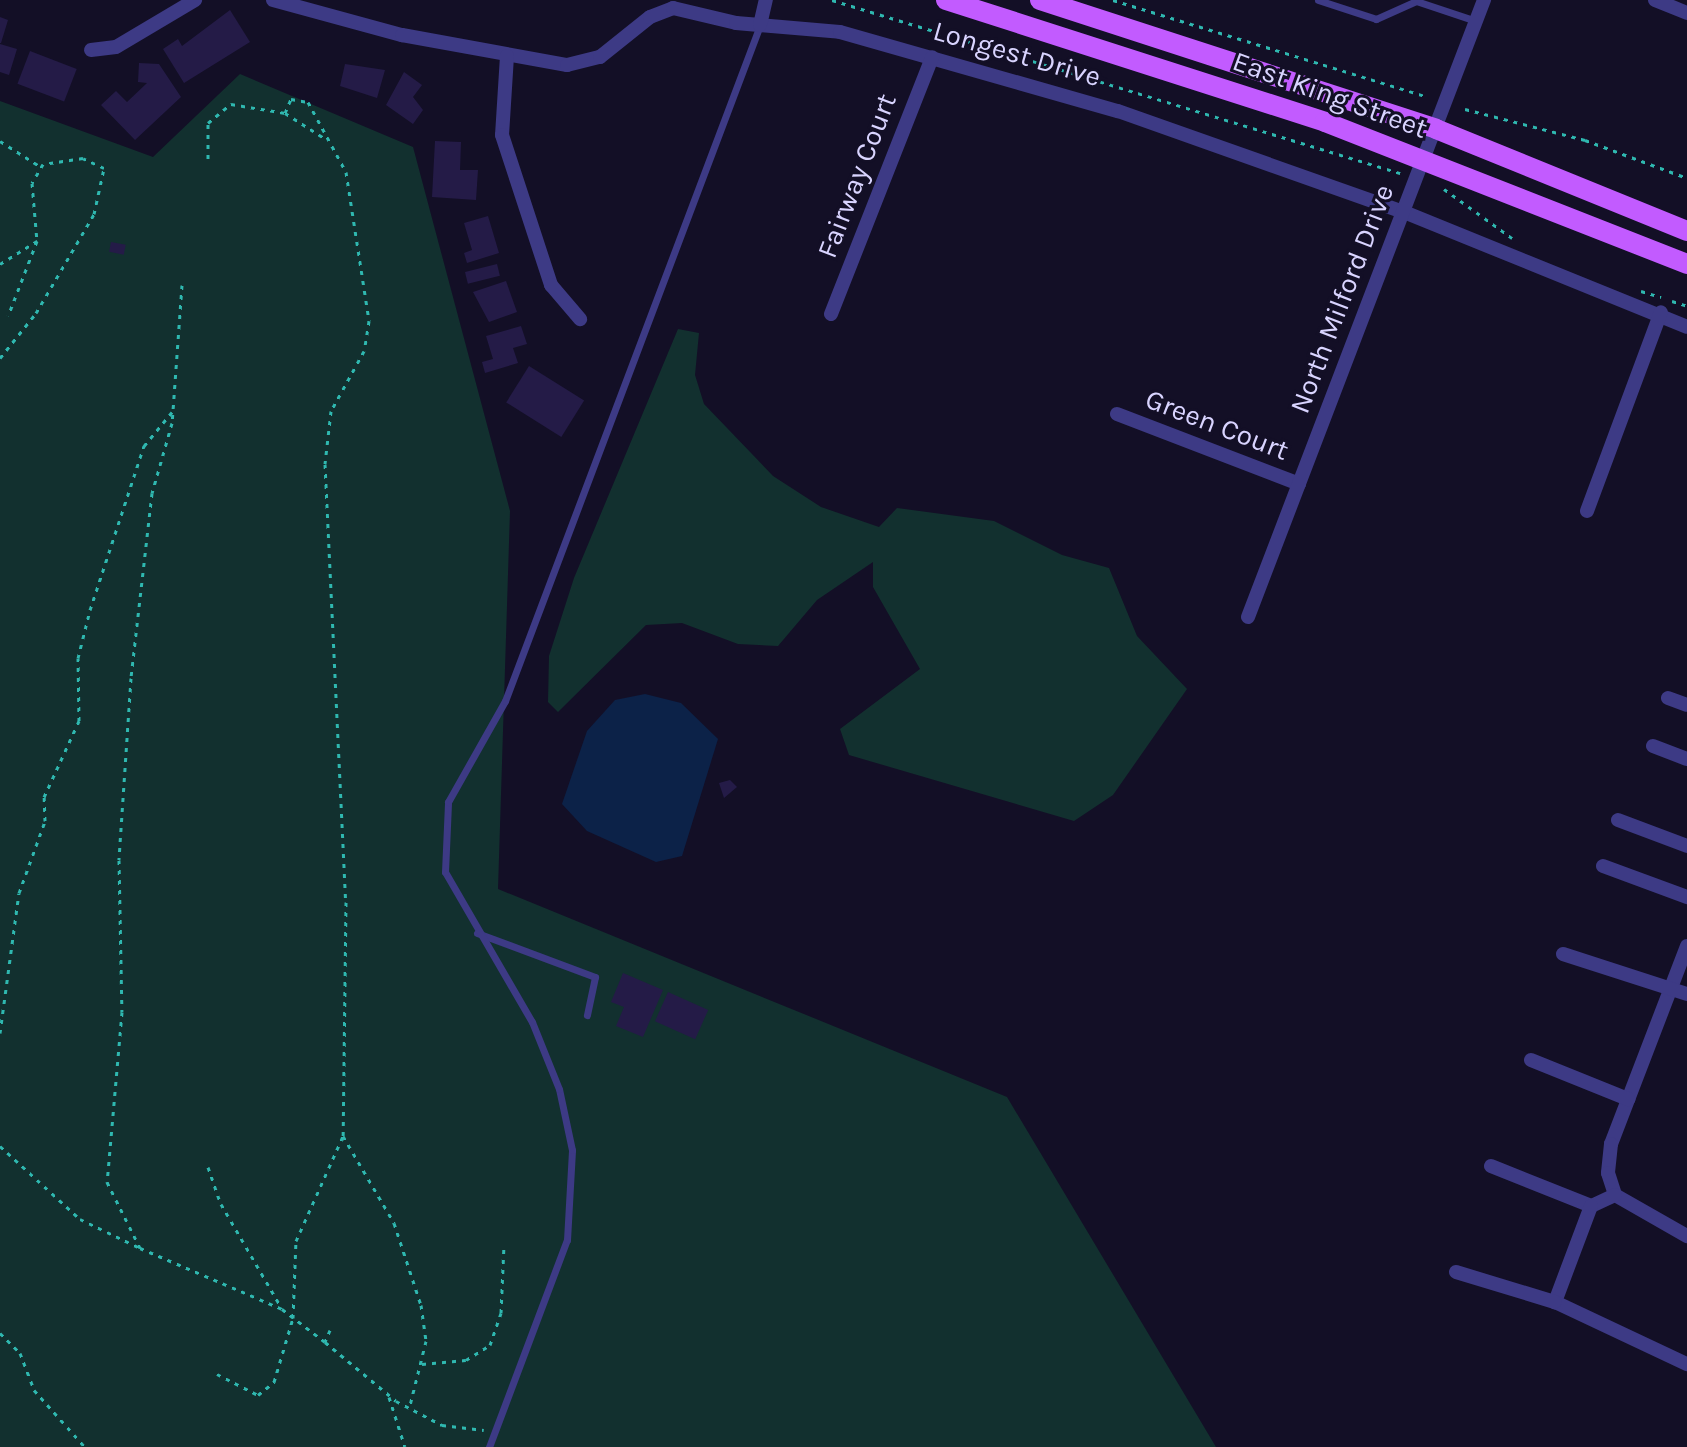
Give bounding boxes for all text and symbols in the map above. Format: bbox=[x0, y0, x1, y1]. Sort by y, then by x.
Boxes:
street label: Longest Drive bbox=[929, 14, 1105, 94]
street label: East King Street bbox=[1228, 44, 1432, 146]
street label: Fairway Court bbox=[810, 89, 904, 263]
street label: North Milford Drive bbox=[1283, 180, 1401, 418]
street label: Green Court bbox=[1141, 382, 1293, 468]

